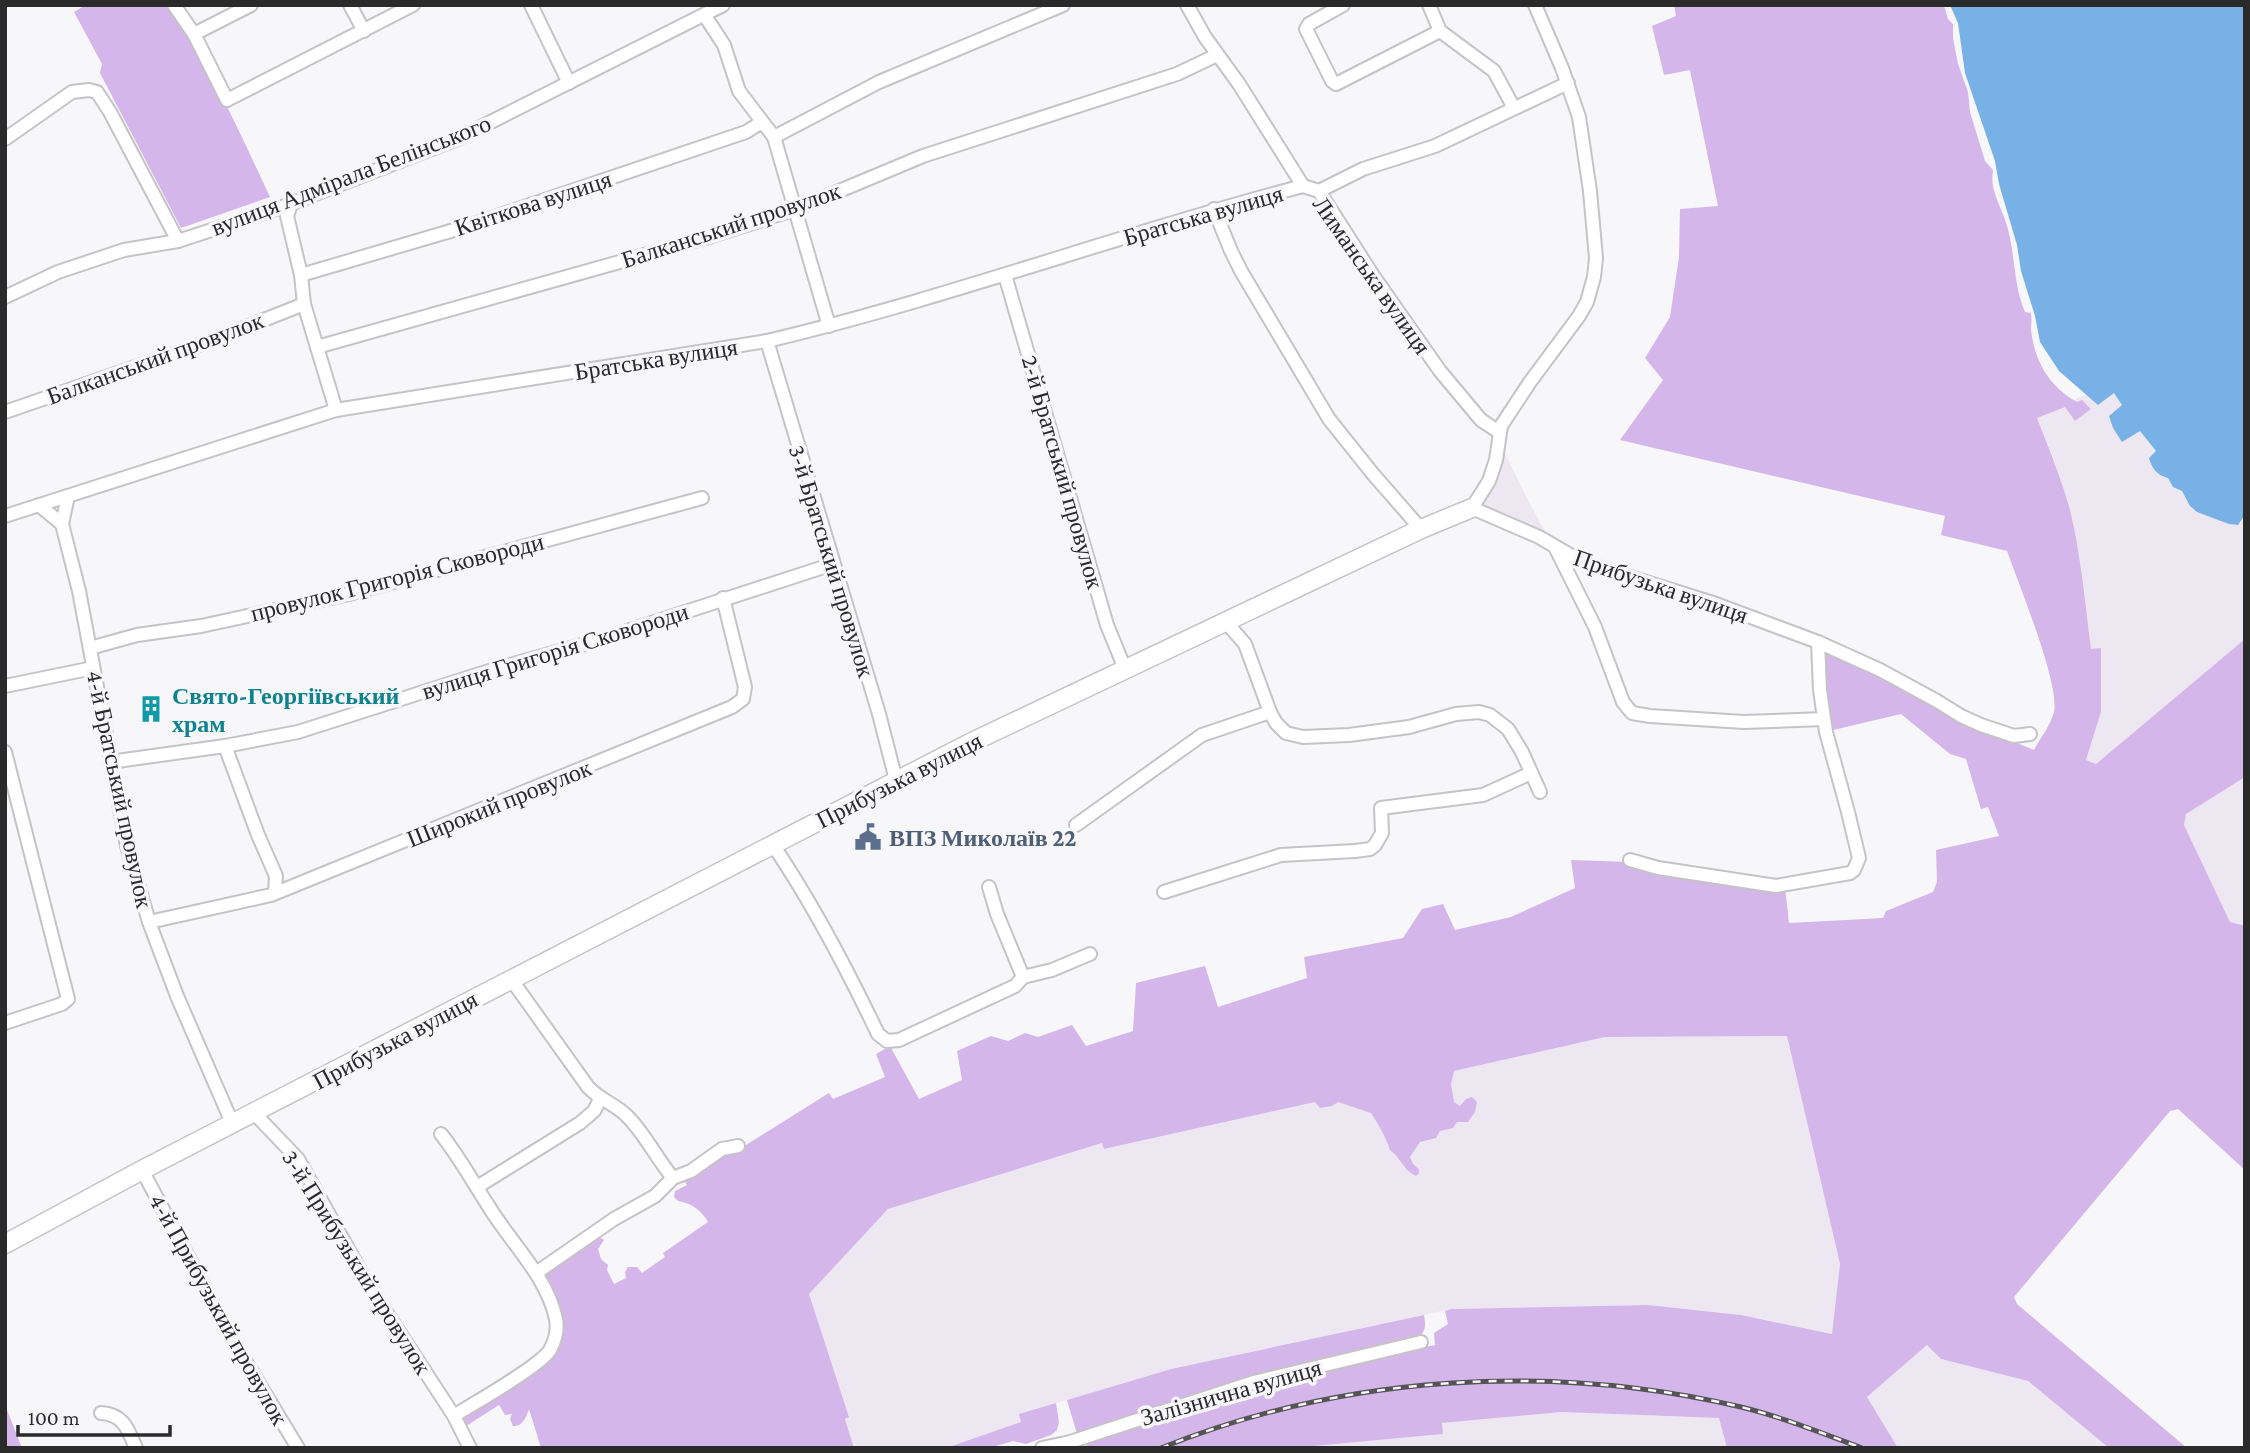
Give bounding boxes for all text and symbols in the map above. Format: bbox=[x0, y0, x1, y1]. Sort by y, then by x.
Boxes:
street label: вулиця Адмірала Белінського bbox=[207, 109, 495, 241]
street label: Квіткова вулиця bbox=[451, 165, 615, 241]
street label: Балканський провулок bbox=[618, 177, 844, 273]
street label: Братська вулиця bbox=[1120, 179, 1286, 251]
street label: Лиманська вулиця bbox=[1308, 191, 1436, 359]
street label: Балканський провулок bbox=[43, 306, 267, 410]
street label: Братська вулиця bbox=[572, 333, 740, 385]
street label: 2-й Братський провулок bbox=[1017, 352, 1109, 592]
street label: 3-й Братський провулок bbox=[784, 442, 880, 681]
street label: провулок Григорія Сковороди bbox=[248, 527, 546, 627]
street label: Прибузька вулиця bbox=[1570, 544, 1752, 628]
street label: вулиця Григорія Сковороди bbox=[418, 598, 692, 704]
street label: 4-й Братський провулок bbox=[82, 668, 158, 911]
place label: Свято-Георгіївський храм bbox=[172, 682, 400, 737]
building icon: Свято-Георгіївський храм bbox=[136, 694, 166, 724]
street label: Прибузька вулиця bbox=[812, 727, 986, 833]
street label: Широкий провулок bbox=[403, 753, 596, 852]
public building icon: ВПЗ Миколаїв 22 bbox=[853, 822, 883, 852]
place label: ВПЗ Миколаїв 22 bbox=[889, 824, 1076, 851]
street label: Прибузька вулиця bbox=[308, 985, 482, 1095]
street label: 3-й Прибузький провулок bbox=[277, 1145, 437, 1379]
street label: 4-й Прибузький провулок bbox=[144, 1189, 294, 1430]
street label: Залізнична вулиця bbox=[1137, 1353, 1325, 1431]
scale bar bbox=[18, 1394, 170, 1438]
text: 100 m bbox=[28, 1406, 80, 1430]

